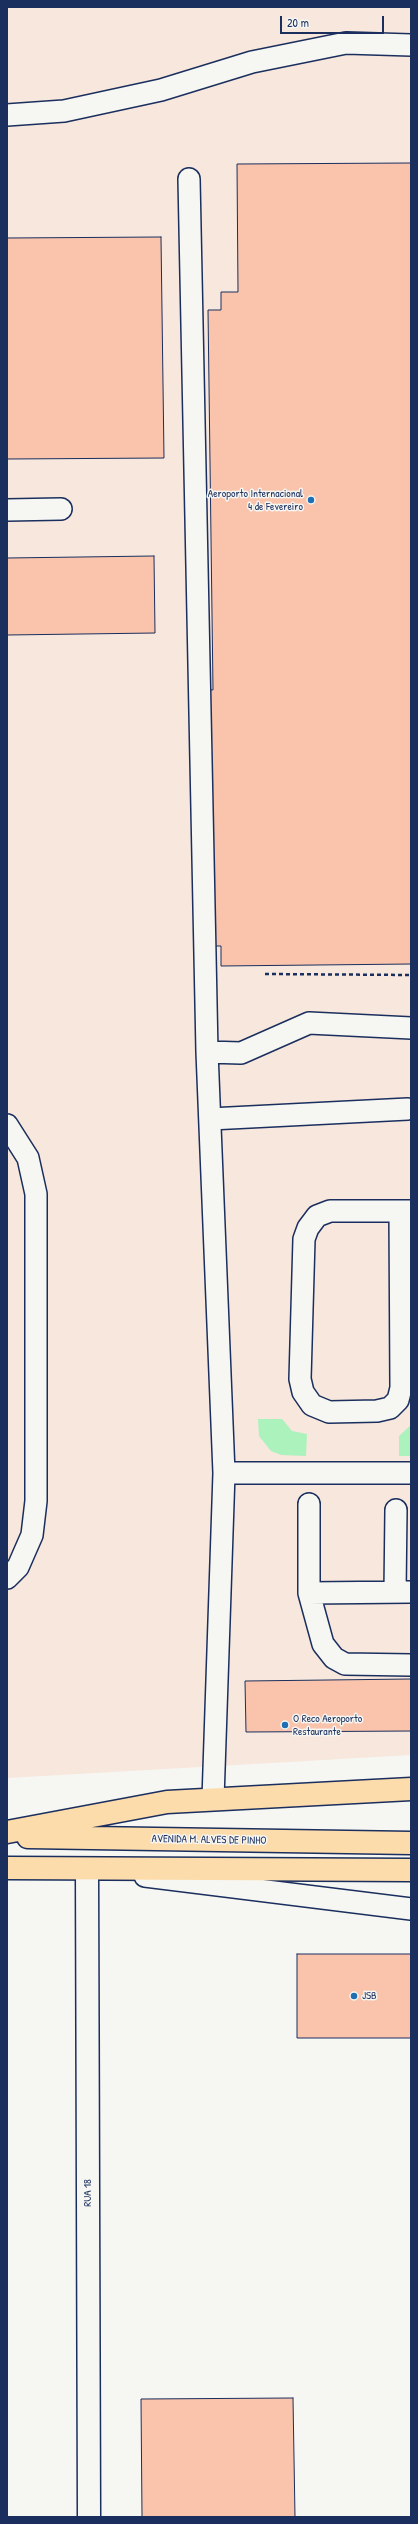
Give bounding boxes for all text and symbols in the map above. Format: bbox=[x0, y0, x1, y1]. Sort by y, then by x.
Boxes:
scale bar bbox=[282, 8, 386, 34]
text: 20 m bbox=[287, 14, 309, 31]
place label: Aeroporto Internacional 4 de Fevereiro bbox=[208, 487, 303, 513]
marker: Aeroporto Internacional 4 de Fevereiro bbox=[306, 495, 316, 505]
place label: O Reco Aeroporto Restaurante bbox=[293, 1712, 362, 1738]
marker: O Reco Aeroporto Restaurante bbox=[280, 1720, 290, 1730]
street label: AVENIDA M. ALVES DE PINHO bbox=[151, 1832, 267, 1848]
place label: JSB bbox=[362, 1989, 377, 2003]
marker: JSB bbox=[349, 1991, 359, 2001]
street label: RUA 18 bbox=[81, 2179, 95, 2207]

